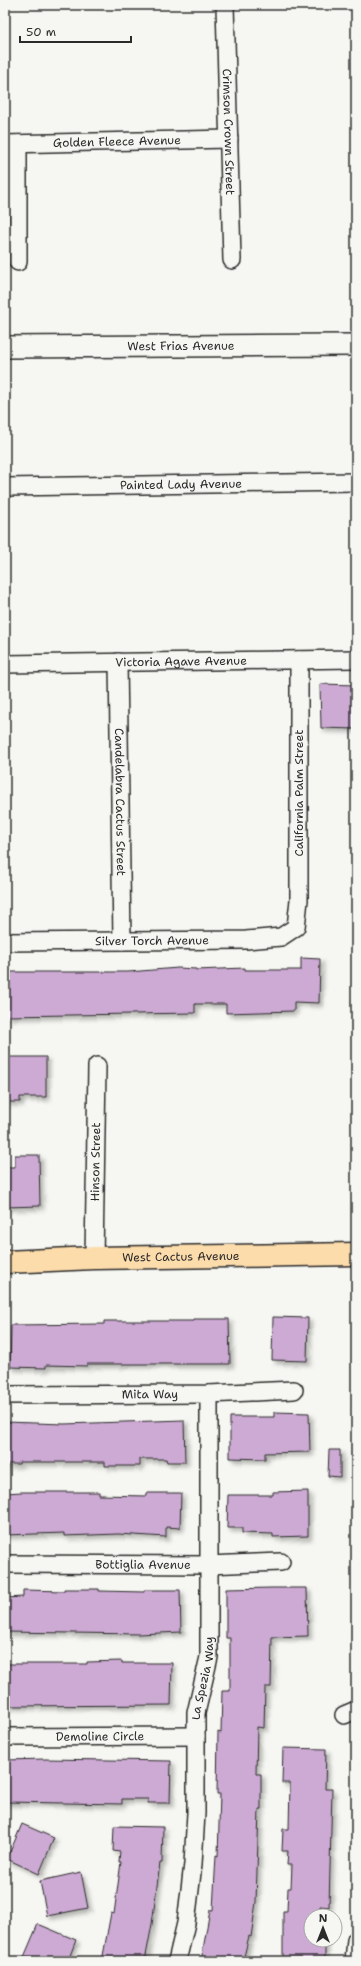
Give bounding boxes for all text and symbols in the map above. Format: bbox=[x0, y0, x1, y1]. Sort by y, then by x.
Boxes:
scale bar bbox=[20, 18, 131, 44]
text: 50 m bbox=[26, 24, 56, 40]
street label: Crimson Crown Street bbox=[219, 69, 238, 195]
street label: Golden Fleece Avenue bbox=[53, 132, 181, 151]
street label: West Frias Avenue bbox=[127, 338, 235, 354]
street label: Painted Lady Avenue bbox=[120, 476, 242, 493]
street label: Victoria Agave Avenue bbox=[115, 653, 247, 670]
street label: Candelabra Cactus Street bbox=[111, 728, 129, 876]
street label: California Palm Street bbox=[291, 730, 307, 856]
street label: Silver Torch Avenue bbox=[95, 932, 209, 949]
street label: Hinson Street bbox=[87, 1122, 104, 1202]
street label: West Cactus Avenue bbox=[122, 1248, 240, 1266]
street label: Mita Way bbox=[122, 1386, 178, 1402]
street label: Bottiglia Avenue bbox=[95, 1556, 191, 1573]
street label: La Spezia Way bbox=[188, 1637, 217, 1720]
street label: Demoline Circle bbox=[56, 1728, 145, 1745]
north arrow bbox=[303, 1908, 343, 1948]
text: N bbox=[319, 1911, 328, 1926]

